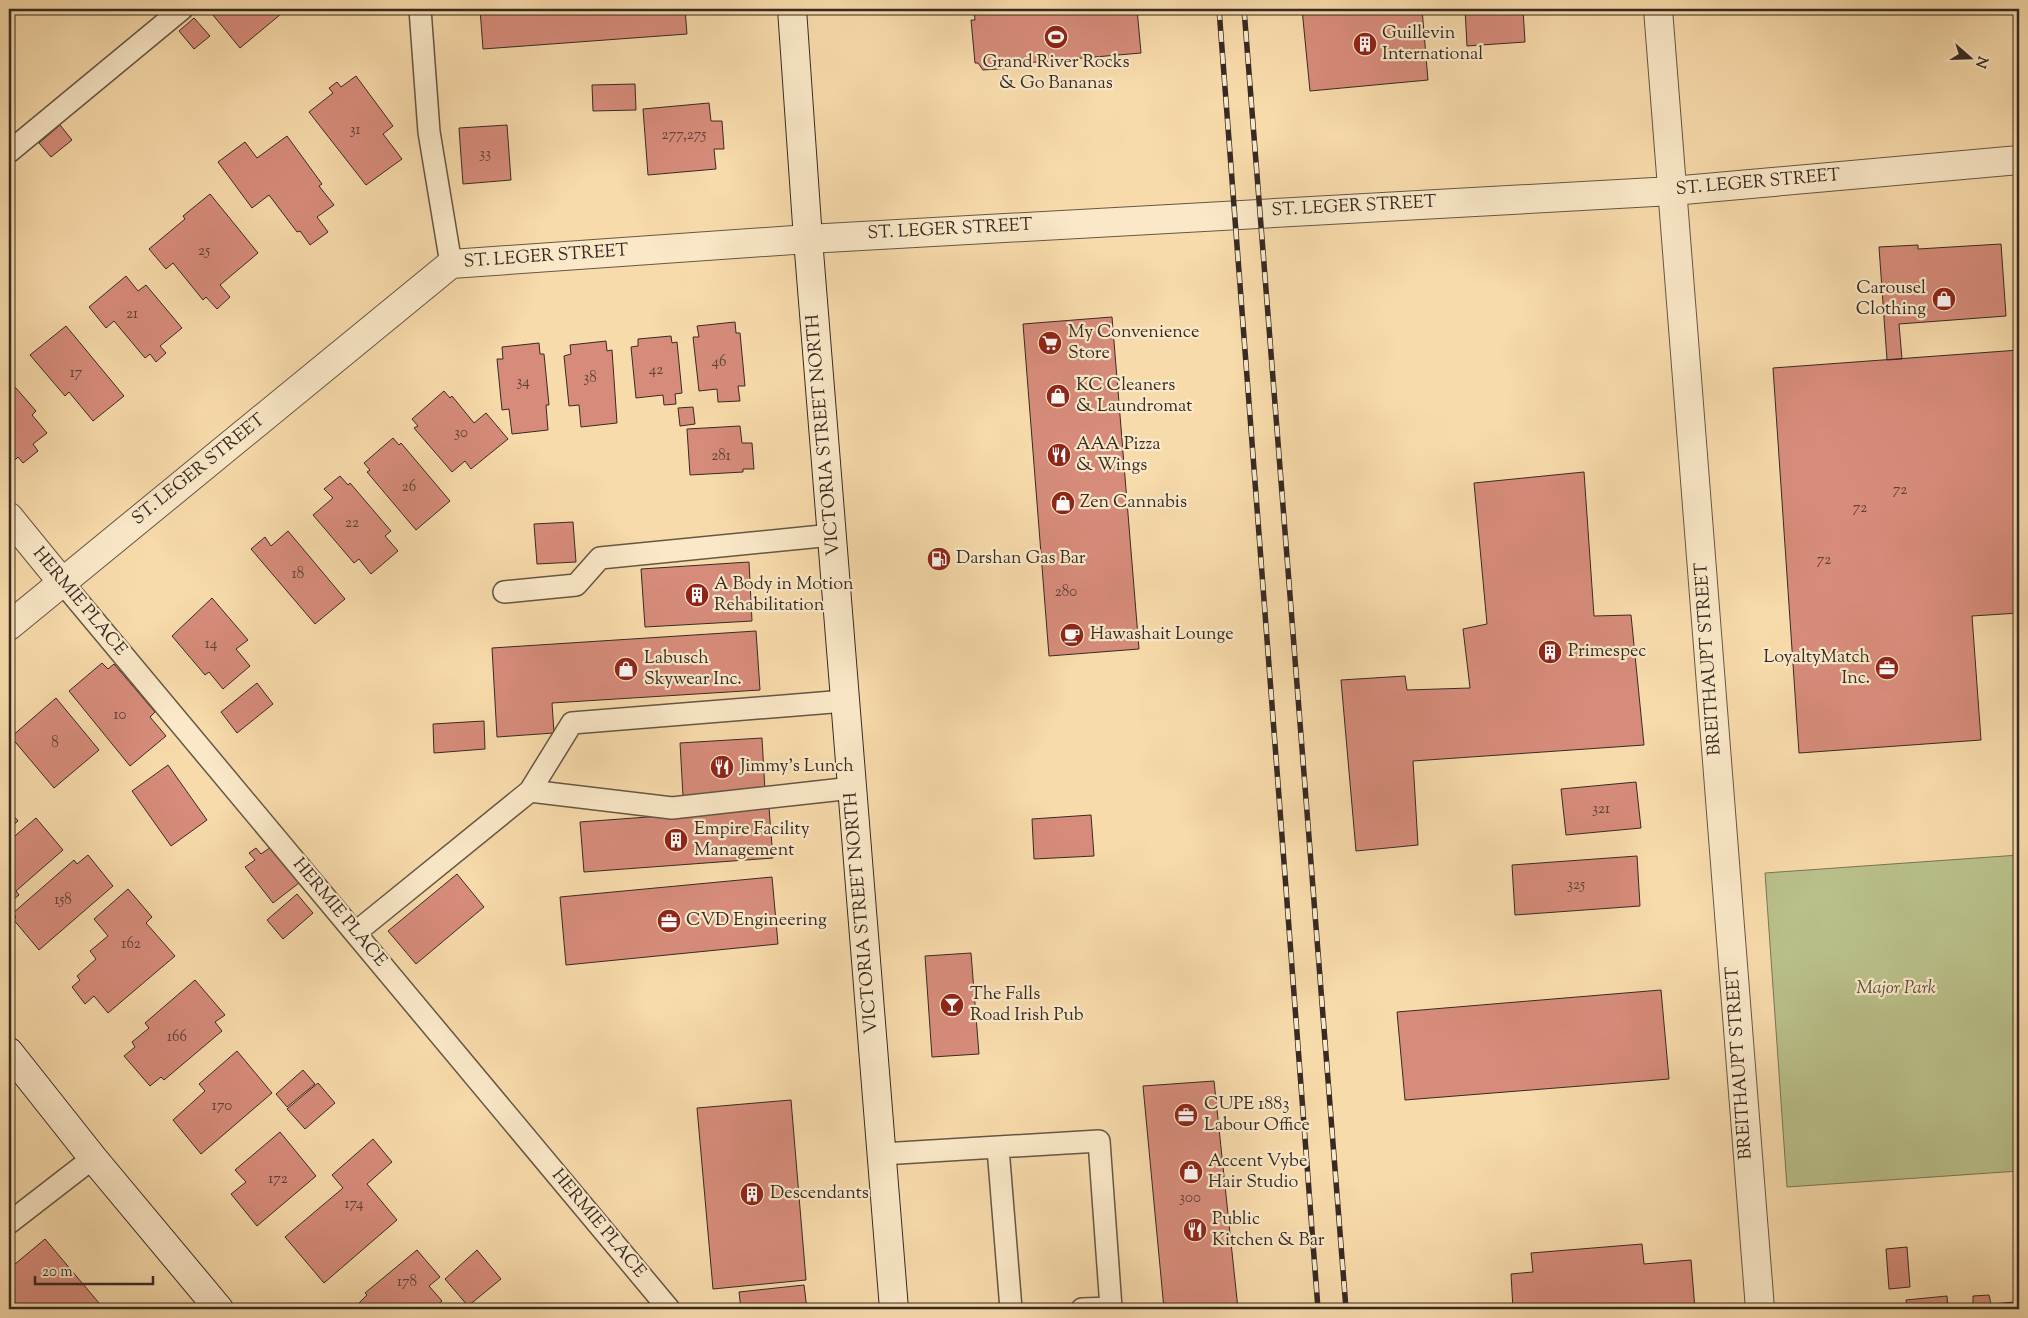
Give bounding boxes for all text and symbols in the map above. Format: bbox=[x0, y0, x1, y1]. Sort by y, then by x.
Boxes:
place label: Guillevin International bbox=[1382, 21, 1483, 68]
sports icon: Grand River Rocks & Go Bananas bbox=[1043, 24, 1069, 50]
building icon: Guillevin International bbox=[1352, 31, 1378, 57]
north arrow bbox=[1946, 32, 1996, 82]
place label: Grand River Rocks & Go Bananas bbox=[982, 50, 1130, 97]
text: N bbox=[1969, 53, 1992, 70]
house number: 31 bbox=[349, 120, 361, 141]
house number: 277,275 bbox=[662, 125, 706, 146]
house number: 33 bbox=[479, 144, 491, 165]
street label: ST. LEGER STREET bbox=[1675, 163, 1842, 203]
street label: ST. LEGER STREET bbox=[1271, 190, 1437, 224]
street label: ST. LEGER STREET bbox=[867, 213, 1033, 247]
street label: ST. LEGER STREET bbox=[463, 238, 630, 276]
house number: 25 bbox=[198, 241, 210, 262]
place label: Carousel Clothing bbox=[1856, 276, 1926, 323]
shop icon: Carousel Clothing bbox=[1931, 286, 1957, 312]
house number: 21 bbox=[126, 304, 138, 325]
street label: VICTORIA STREET NORTH bbox=[800, 313, 848, 557]
place label: My Convenience Store bbox=[1068, 320, 1199, 367]
supermarket icon: My Convenience Store bbox=[1037, 330, 1063, 356]
house number: 46 bbox=[712, 352, 726, 373]
house number: 42 bbox=[649, 360, 663, 381]
house number: 17 bbox=[70, 363, 83, 384]
house number: 38 bbox=[583, 368, 597, 389]
house number: 34 bbox=[516, 372, 530, 393]
place label: KC Cleaners & Laundromat bbox=[1076, 373, 1192, 420]
shop icon: KC Cleaners & Laundromat bbox=[1045, 383, 1071, 409]
street label: ST. LEGER STREET bbox=[127, 408, 272, 532]
house number: 30 bbox=[454, 423, 468, 444]
place label: AAA Pizza & Wings bbox=[1076, 432, 1161, 479]
restaurant icon: AAA Pizza & Wings bbox=[1046, 442, 1072, 468]
house number: 281 bbox=[711, 446, 731, 467]
house number: 26 bbox=[402, 477, 416, 498]
house number: 72 bbox=[1893, 480, 1907, 501]
shop icon: Zen Cannabis bbox=[1050, 490, 1076, 516]
place label: Zen Cannabis bbox=[1080, 490, 1187, 516]
house number: 72 bbox=[1853, 498, 1867, 519]
house number: 22 bbox=[345, 513, 359, 534]
street label: HERMIE PLACE bbox=[26, 542, 133, 662]
fuel station icon: Darshan Gas Bar bbox=[926, 546, 952, 572]
place label: Darshan Gas Bar bbox=[956, 546, 1086, 572]
house number: 72 bbox=[1817, 550, 1831, 571]
street label: BREITHAUPT STREET bbox=[1689, 561, 1729, 756]
house number: 18 bbox=[292, 564, 304, 585]
place label: A Body in Motion Rehabilitation bbox=[714, 572, 854, 619]
building icon: A Body in Motion Rehabilitation bbox=[684, 582, 710, 608]
house number: 280 bbox=[1055, 582, 1077, 603]
cafe icon: Hawashait Lounge bbox=[1059, 622, 1085, 648]
place label: Hawashait Lounge bbox=[1090, 622, 1234, 648]
house number: 14 bbox=[205, 634, 218, 655]
building icon: Primespec bbox=[1537, 639, 1563, 665]
place label: Primespec bbox=[1568, 639, 1646, 665]
place label: LoyaltyMatch Inc. bbox=[1763, 645, 1870, 692]
place label: Labusch Skywear Inc. bbox=[644, 646, 742, 693]
office icon: LoyaltyMatch Inc. bbox=[1874, 655, 1900, 681]
shop icon: Labusch Skywear Inc. bbox=[613, 656, 639, 682]
house number: 10 bbox=[114, 705, 127, 726]
house number: 8 bbox=[51, 733, 59, 754]
restaurant icon: Jimmy's Lunch bbox=[709, 754, 735, 780]
place label: Jimmy's Lunch bbox=[739, 754, 854, 780]
street label: VICTORIA STREET NORTH bbox=[838, 791, 886, 1035]
house number: 321 bbox=[1592, 799, 1610, 820]
place label: Empire Facility Management bbox=[694, 817, 810, 864]
building icon: Empire Facility Management bbox=[663, 827, 689, 853]
street label: HERMIE PLACE bbox=[286, 853, 393, 973]
house number: 325 bbox=[1567, 875, 1585, 896]
house number: 158 bbox=[54, 890, 72, 911]
office icon: CVD Engineering bbox=[656, 908, 682, 934]
place label: CVD Engineering bbox=[686, 908, 827, 934]
house number: 162 bbox=[121, 934, 141, 955]
street label: BREITHAUPT STREET bbox=[1720, 965, 1760, 1160]
park label: Major Park bbox=[1856, 976, 1936, 1002]
place label: The Falls Road Irish Pub bbox=[970, 982, 1084, 1029]
bar icon: The Falls Road Irish Pub bbox=[939, 992, 965, 1018]
house number: 166 bbox=[167, 1027, 187, 1048]
place label: CUPE 1883 Labour Office bbox=[1204, 1092, 1310, 1139]
house number: 170 bbox=[212, 1096, 232, 1117]
office icon: CUPE 1883 Labour Office bbox=[1173, 1102, 1199, 1128]
place label: Accent Vybe Hair Studio bbox=[1208, 1149, 1307, 1196]
shop icon: Accent Vybe Hair Studio bbox=[1178, 1159, 1204, 1185]
street label: HERMIE PLACE bbox=[545, 1164, 652, 1284]
house number: 172 bbox=[268, 1169, 288, 1190]
building icon: Descendants bbox=[739, 1181, 765, 1207]
place label: Descendants bbox=[770, 1181, 869, 1207]
house number: 300 bbox=[1179, 1188, 1201, 1209]
house number: 174 bbox=[344, 1194, 364, 1215]
place label: Public Kitchen & Bar bbox=[1212, 1207, 1325, 1254]
restaurant icon: Public Kitchen & Bar bbox=[1182, 1217, 1208, 1243]
scale bar bbox=[35, 1253, 152, 1285]
text: 20 m bbox=[42, 1262, 73, 1283]
house number: 178 bbox=[397, 1272, 417, 1293]

